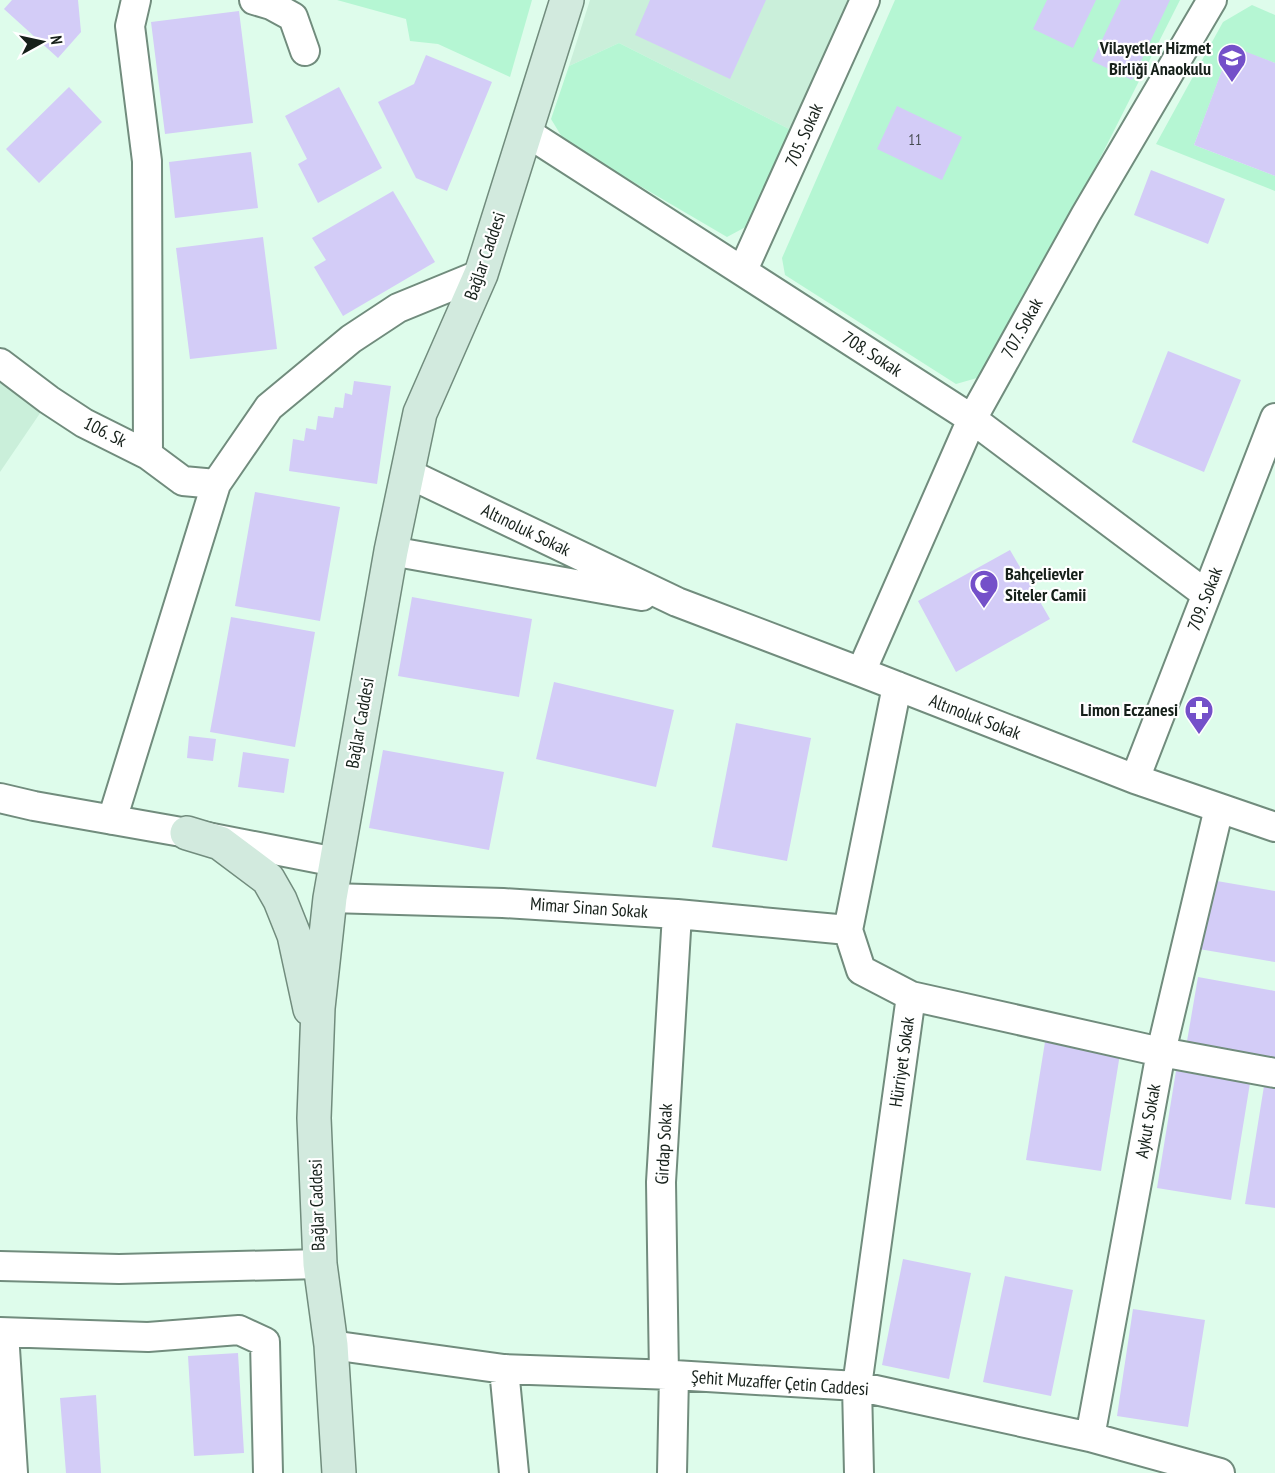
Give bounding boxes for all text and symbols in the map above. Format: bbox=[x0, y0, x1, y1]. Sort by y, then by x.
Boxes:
north arrow bbox=[12, 12, 72, 72]
text: N bbox=[46, 34, 67, 46]
place label: Vilayetler Hizmet Birliği Anaokulu bbox=[1099, 36, 1212, 80]
school or university icon: Vilayetler Hizmet Birliği Anaokulu bbox=[1216, 42, 1248, 84]
street label: 705. Sokak bbox=[779, 100, 828, 170]
house number: 11 bbox=[908, 130, 922, 149]
street label: Bağlar Caddesi bbox=[459, 209, 510, 303]
street label: 707. Sokak bbox=[996, 294, 1047, 362]
street label: 708. Sokak bbox=[838, 326, 907, 381]
street label: 106. Sk bbox=[80, 411, 130, 452]
street label: Altınoluk Sokak bbox=[478, 498, 575, 561]
place label: Bahçelievler Siteler Camii bbox=[1005, 562, 1086, 606]
street label: 709. Sokak bbox=[1182, 564, 1227, 634]
mosque icon: Bahçelievler Siteler Camii bbox=[968, 568, 1000, 610]
street label: Bağlar Caddesi bbox=[340, 676, 379, 770]
street label: Altınoluk Sokak bbox=[926, 689, 1024, 745]
pharmacy icon: Limon Eczanesi bbox=[1183, 694, 1215, 736]
place label: Limon Eczanesi bbox=[1080, 698, 1178, 721]
street label: Mimar Sinan Sokak bbox=[529, 892, 649, 923]
street label: Hürriyet Sokak bbox=[884, 1015, 919, 1109]
street label: Aykut Sokak bbox=[1130, 1082, 1165, 1160]
street label: Girdap Sokak bbox=[650, 1103, 677, 1185]
street label: Bağlar Caddesi bbox=[303, 1159, 330, 1251]
street label: Şehit Muzaffer Çetin Caddesi bbox=[690, 1365, 870, 1400]

